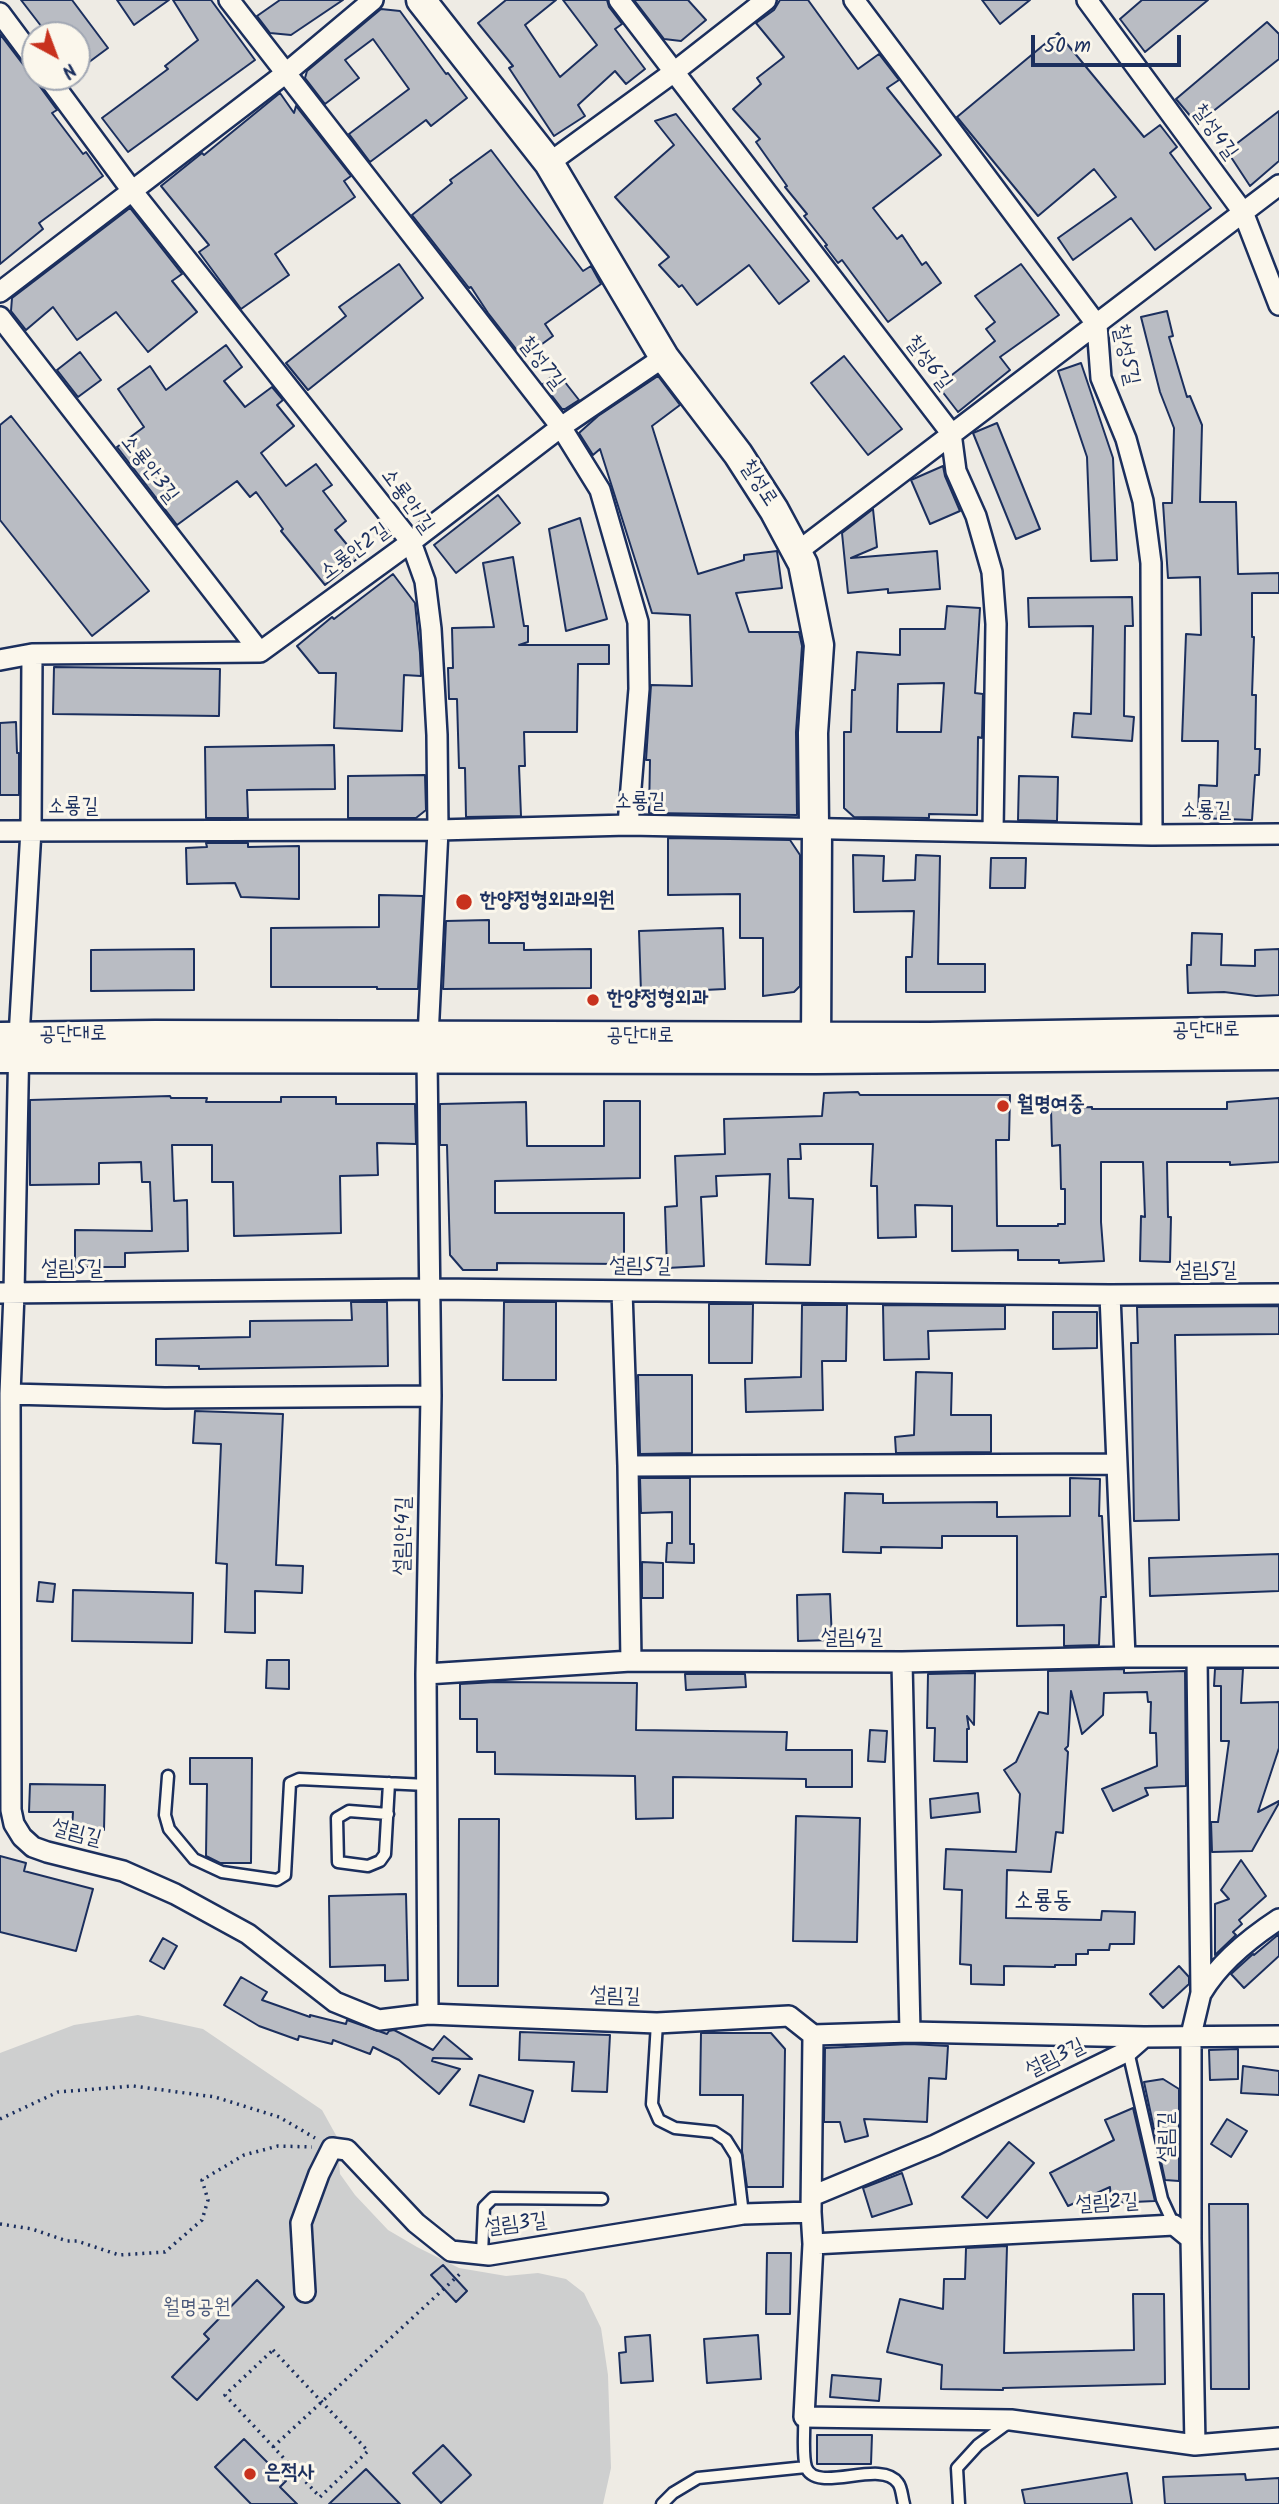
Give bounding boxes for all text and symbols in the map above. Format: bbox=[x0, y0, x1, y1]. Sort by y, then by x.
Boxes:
north arrow bbox=[21, 21, 91, 91]
scale bar bbox=[1034, 21, 1184, 65]
text: 50 m bbox=[1044, 30, 1091, 63]
text: N bbox=[54, 55, 83, 86]
street label: 칠성4길 bbox=[1185, 100, 1241, 166]
street label: 칠성5길 bbox=[1105, 322, 1143, 388]
street label: 칠성7길 bbox=[511, 332, 569, 396]
street label: 칠성6길 bbox=[898, 332, 956, 396]
street label: 소룡안3길 bbox=[114, 431, 182, 509]
street label: 칠성로 bbox=[733, 456, 781, 512]
street label: 소룡안1길 bbox=[374, 465, 438, 539]
street label: 소룡안2길 bbox=[316, 519, 396, 587]
street label: 소룡길 bbox=[615, 790, 665, 816]
street label: 소룡길 bbox=[48, 795, 98, 821]
street label: 소룡길 bbox=[1181, 799, 1231, 825]
place label: 한양정형외과의원 bbox=[480, 889, 615, 915]
marker: 한양정형외과의원 bbox=[454, 892, 474, 912]
place label: 한양정형외과 bbox=[607, 987, 708, 1013]
marker: 한양정형외과 bbox=[585, 992, 601, 1008]
street label: 공단대로 bbox=[1172, 1019, 1240, 1045]
street label: 공단대로 bbox=[39, 1023, 107, 1049]
street label: 공단대로 bbox=[606, 1024, 674, 1050]
place label: 월명여중 bbox=[1017, 1093, 1085, 1119]
marker: 월명여중 bbox=[995, 1098, 1011, 1114]
street label: 설림5길 bbox=[609, 1255, 671, 1281]
street label: 설림5길 bbox=[41, 1257, 103, 1283]
street label: 설림5길 bbox=[1175, 1259, 1237, 1285]
street label: 설림안4길 bbox=[392, 1496, 418, 1576]
street label: 설림4길 bbox=[821, 1626, 883, 1652]
street label: 설림길 bbox=[48, 1816, 104, 1854]
district label: 소룡동 bbox=[1014, 1889, 1072, 1917]
street label: 설림길 bbox=[589, 1985, 641, 2011]
street label: 설림3길 bbox=[1022, 2035, 1090, 2085]
street label: 설림길 bbox=[1155, 2112, 1181, 2162]
street label: 설림2길 bbox=[1075, 2191, 1139, 2219]
street label: 설림3길 bbox=[483, 2210, 549, 2242]
park label: 월명공원 bbox=[163, 2296, 231, 2322]
place label: 은적사 bbox=[264, 2461, 315, 2487]
marker: 은적사 bbox=[242, 2466, 258, 2482]

